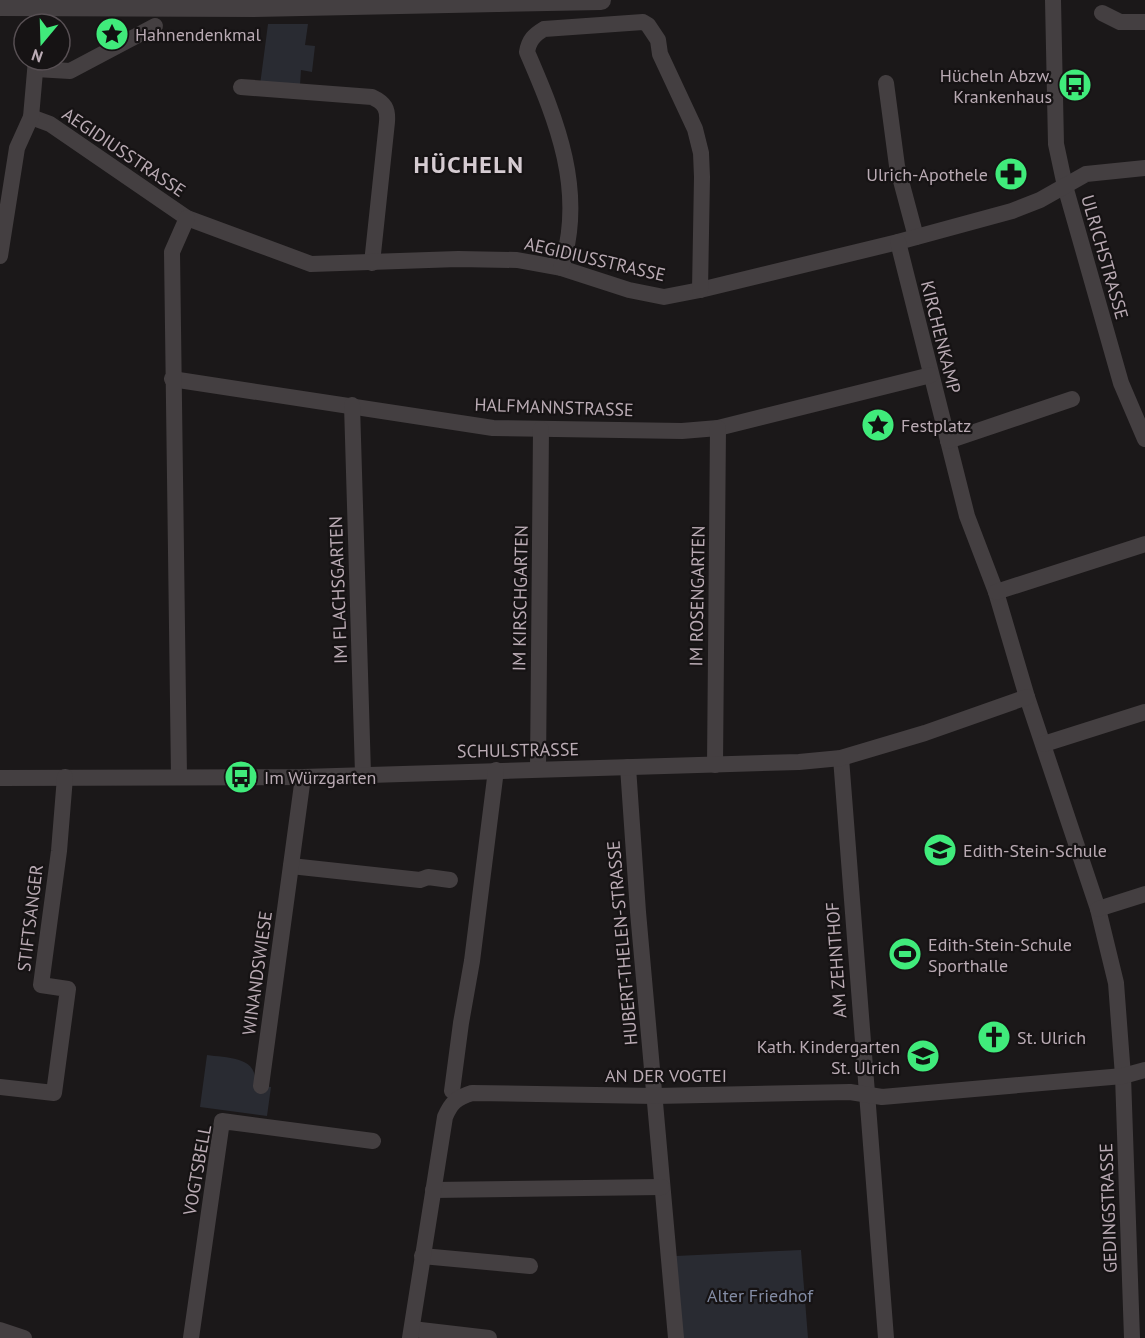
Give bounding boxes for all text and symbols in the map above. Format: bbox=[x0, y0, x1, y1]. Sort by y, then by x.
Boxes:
north arrow bbox=[12, 12, 72, 72]
place icon: Hahnendenkmal bbox=[94, 16, 130, 52]
place label: Hahnendenkmal bbox=[135, 23, 262, 46]
text: N bbox=[29, 45, 45, 67]
place label: Hücheln Abzw. Krankenhaus bbox=[940, 64, 1052, 108]
bus stop icon: Hücheln Abzw. Krankenhaus bbox=[1057, 67, 1093, 103]
street label: AEGIDIUSSTRASSE bbox=[58, 102, 190, 202]
district label: HÜCHELN bbox=[414, 149, 524, 180]
pharmacy icon: Ulrich-Apothele bbox=[993, 156, 1029, 192]
place label: Ulrich-Apothele bbox=[866, 163, 988, 186]
street label: ULRICHSTRASSE bbox=[1076, 192, 1134, 322]
street label: AEGIDIUSSTRASSE bbox=[522, 232, 668, 286]
street label: KIRCHENKAMP bbox=[916, 278, 966, 396]
street label: HALFMANNSTRASSE bbox=[474, 393, 634, 421]
place icon: Festplatz bbox=[860, 407, 896, 443]
place label: Festplatz bbox=[901, 414, 971, 437]
street label: IM FLACHSGARTEN bbox=[324, 516, 352, 664]
street label: IM KIRSCHGARTEN bbox=[507, 525, 533, 671]
street label: IM ROSENGARTEN bbox=[684, 525, 710, 667]
street label: SCHULSTRASSE bbox=[457, 737, 579, 763]
bus stop icon: Im Würzgarten bbox=[223, 759, 259, 795]
place label: Im Würzgarten bbox=[264, 766, 376, 789]
school or university icon: Edith-Stein-Schule bbox=[922, 832, 958, 868]
place label: Edith-Stein-Schule bbox=[963, 839, 1107, 862]
street label: HUBERT-THELEN-STRASSE bbox=[602, 840, 642, 1046]
street label: STIFTSANGER bbox=[12, 863, 48, 973]
street label: AM ZEHNTHOF bbox=[820, 901, 852, 1019]
street label: WINANDSWIESE bbox=[237, 909, 277, 1037]
place label: Edith-Stein-Schule Sporthalle bbox=[928, 933, 1072, 977]
sports icon: Edith-Stein-Schule Sporthalle bbox=[887, 936, 923, 972]
church icon: St. Ulrich bbox=[976, 1019, 1012, 1055]
place label: St. Ulrich bbox=[1017, 1026, 1086, 1049]
place label: Kath. Kindergarten St. Ulrich bbox=[757, 1035, 900, 1079]
school or university icon: Kath. Kindergarten St. Ulrich bbox=[905, 1038, 941, 1074]
street label: AN DER VOGTEI bbox=[605, 1064, 727, 1087]
street label: VOGTSBELL bbox=[178, 1123, 216, 1218]
street label: GEDINGSTRASSE bbox=[1094, 1143, 1122, 1273]
park label: Alter Friedhof bbox=[707, 1284, 814, 1307]

